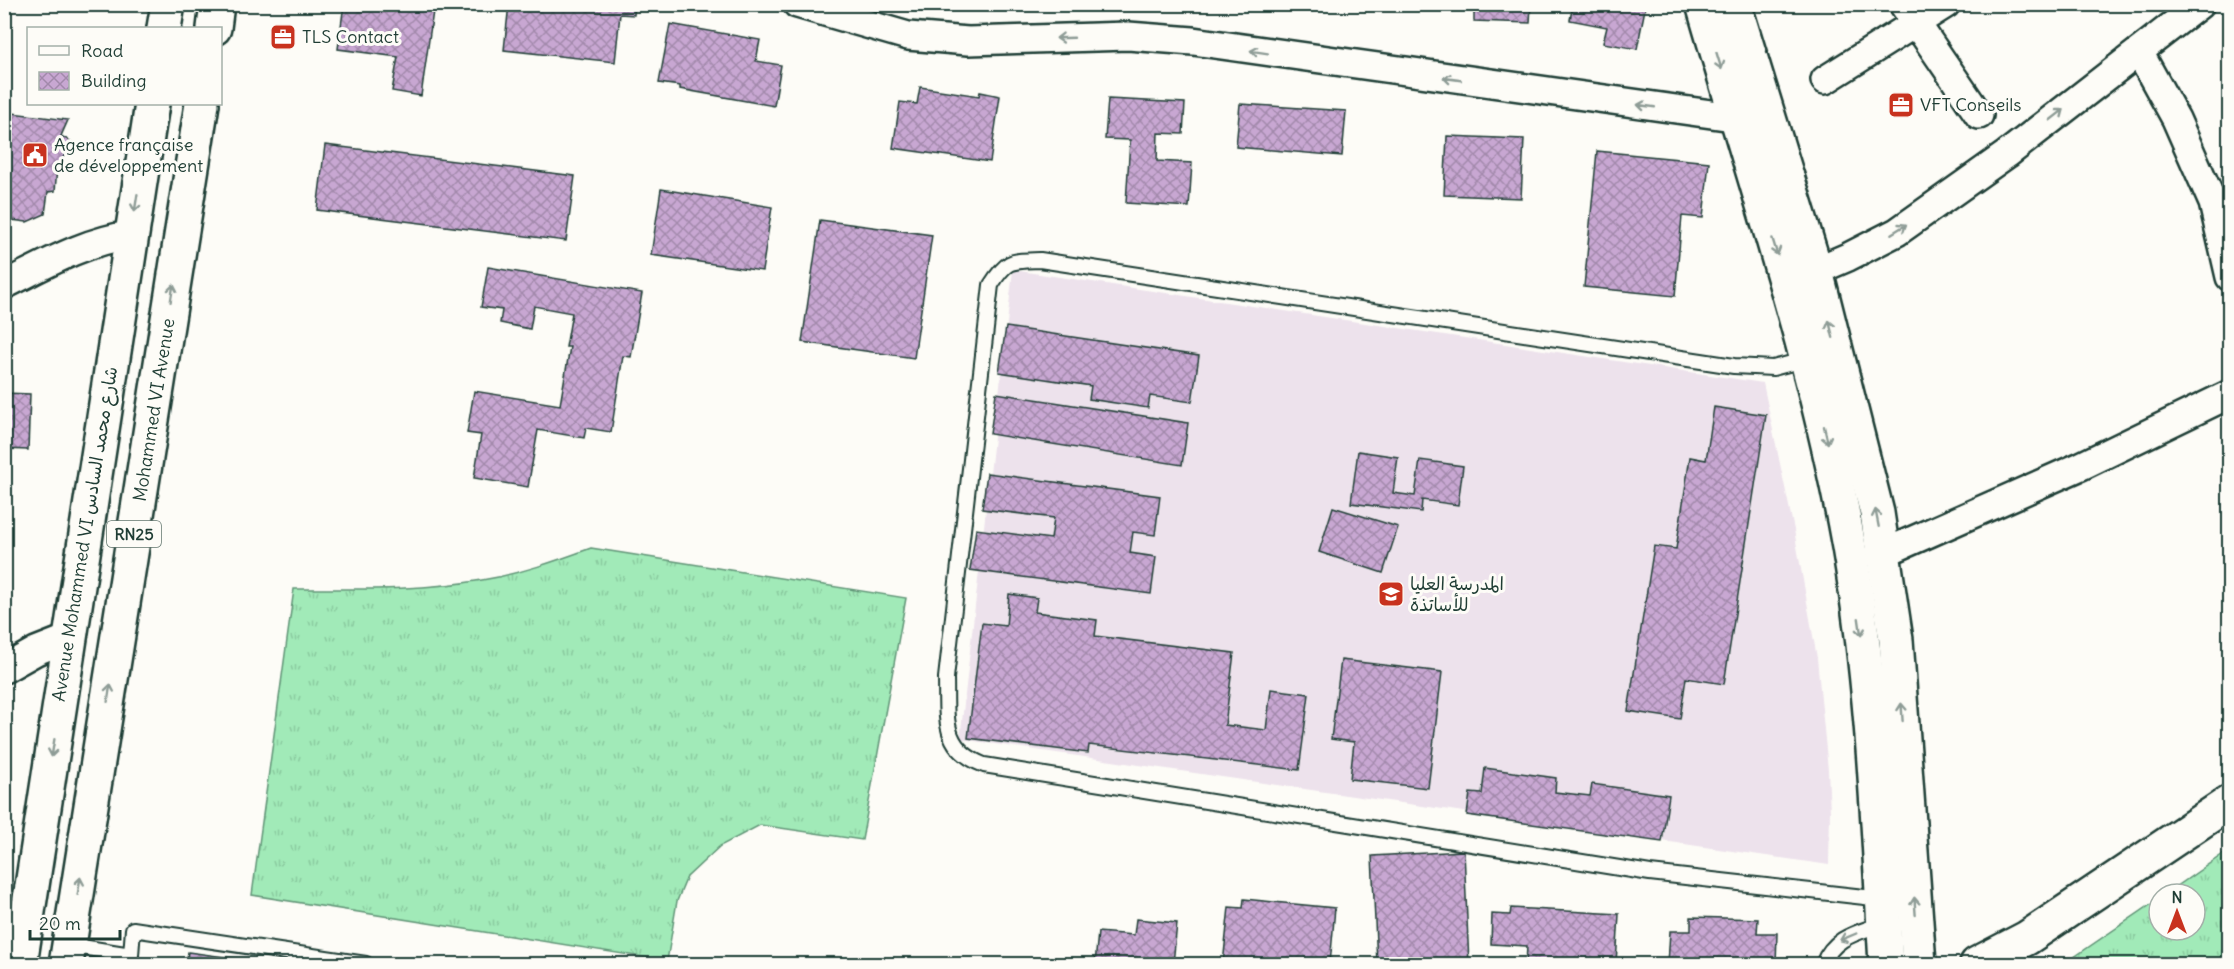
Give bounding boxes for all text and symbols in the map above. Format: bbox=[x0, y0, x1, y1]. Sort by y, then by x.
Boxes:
office icon: TLS Contact bbox=[268, 22, 298, 52]
place label: TLS Contact bbox=[302, 25, 399, 48]
legend bbox=[27, 27, 222, 105]
one-way arrow bbox=[1056, 32, 1076, 44]
text: Road bbox=[81, 39, 124, 62]
one-way arrow bbox=[1250, 46, 1270, 57]
one-way arrow bbox=[1714, 51, 1725, 70]
text: Building bbox=[81, 69, 146, 92]
one-way arrow bbox=[1443, 74, 1463, 85]
office icon: VFT Conseils bbox=[1886, 90, 1916, 120]
place label: VFT Conseils bbox=[1920, 93, 2021, 116]
one-way arrow bbox=[1636, 100, 1656, 111]
one-way arrow bbox=[2049, 109, 2065, 122]
place label: Agence française de développement bbox=[54, 133, 203, 177]
public building icon: Agence française de développement bbox=[20, 140, 50, 170]
one-way arrow bbox=[130, 192, 141, 212]
one-way arrow bbox=[1891, 223, 1908, 236]
one-way arrow bbox=[1770, 237, 1781, 256]
one-way arrow bbox=[167, 284, 178, 304]
street label: Mohammed VI Avenue bbox=[128, 317, 179, 503]
one-way arrow bbox=[1824, 320, 1836, 339]
street label: Avenue Mohammed VI شارع محمد السادس bbox=[47, 365, 123, 703]
one-way arrow bbox=[1821, 426, 1833, 445]
one-way arrow bbox=[1871, 509, 1882, 529]
road number: RN25 bbox=[107, 521, 161, 547]
place label: المدرسة العليا للأساتذة bbox=[1410, 572, 1504, 616]
school or university icon: المدرسة العليا للأساتذة bbox=[1376, 579, 1406, 609]
one-way arrow bbox=[1854, 617, 1865, 637]
one-way arrow bbox=[104, 684, 115, 704]
one-way arrow bbox=[1896, 702, 1907, 722]
one-way arrow bbox=[47, 738, 58, 758]
one-way arrow bbox=[73, 877, 84, 896]
north arrow bbox=[2147, 882, 2207, 942]
text: N bbox=[2171, 887, 2183, 907]
one-way arrow bbox=[1909, 897, 1920, 917]
scale bar bbox=[30, 903, 120, 941]
text: 20 m bbox=[39, 912, 81, 935]
one-way arrow bbox=[1839, 932, 1857, 943]

